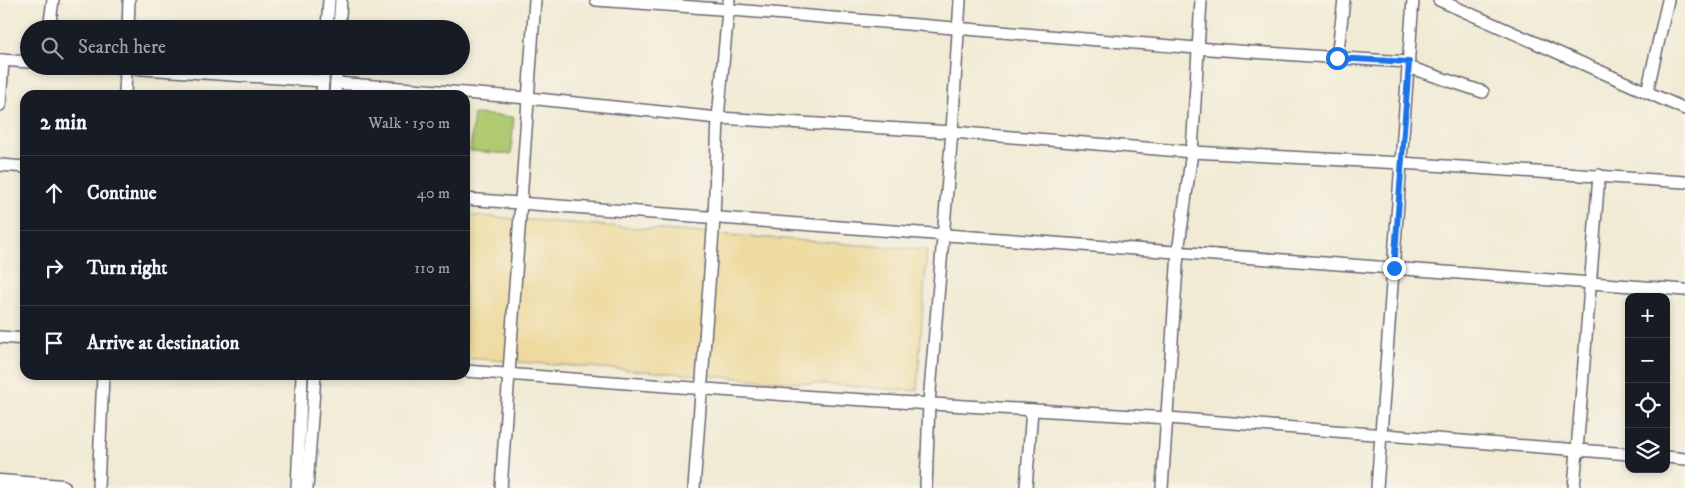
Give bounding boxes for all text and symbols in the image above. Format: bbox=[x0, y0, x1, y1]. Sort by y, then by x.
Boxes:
search box bbox=[20, 20, 470, 75]
icon: search bbox=[38, 34, 66, 62]
text: Search here bbox=[78, 36, 166, 59]
route start bbox=[1326, 47, 1349, 70]
text: 2 min bbox=[40, 110, 87, 136]
text: Walk · 150 m bbox=[368, 113, 450, 133]
icon: ahead bbox=[40, 179, 68, 207]
text: Continue bbox=[87, 182, 157, 205]
text: 40 m bbox=[417, 183, 450, 203]
icon: right bbox=[40, 254, 68, 282]
text: Turn right bbox=[87, 257, 167, 280]
route end bbox=[1383, 257, 1406, 280]
text: 110 m bbox=[414, 258, 450, 278]
map controls bbox=[1625, 293, 1670, 473]
button: + bbox=[1625, 293, 1670, 338]
icon: arrive bbox=[40, 329, 68, 357]
text: Arrive at destination bbox=[87, 332, 239, 355]
button: − bbox=[1625, 338, 1670, 383]
button: locate bbox=[1625, 383, 1670, 428]
button: layers bbox=[1625, 428, 1670, 473]

